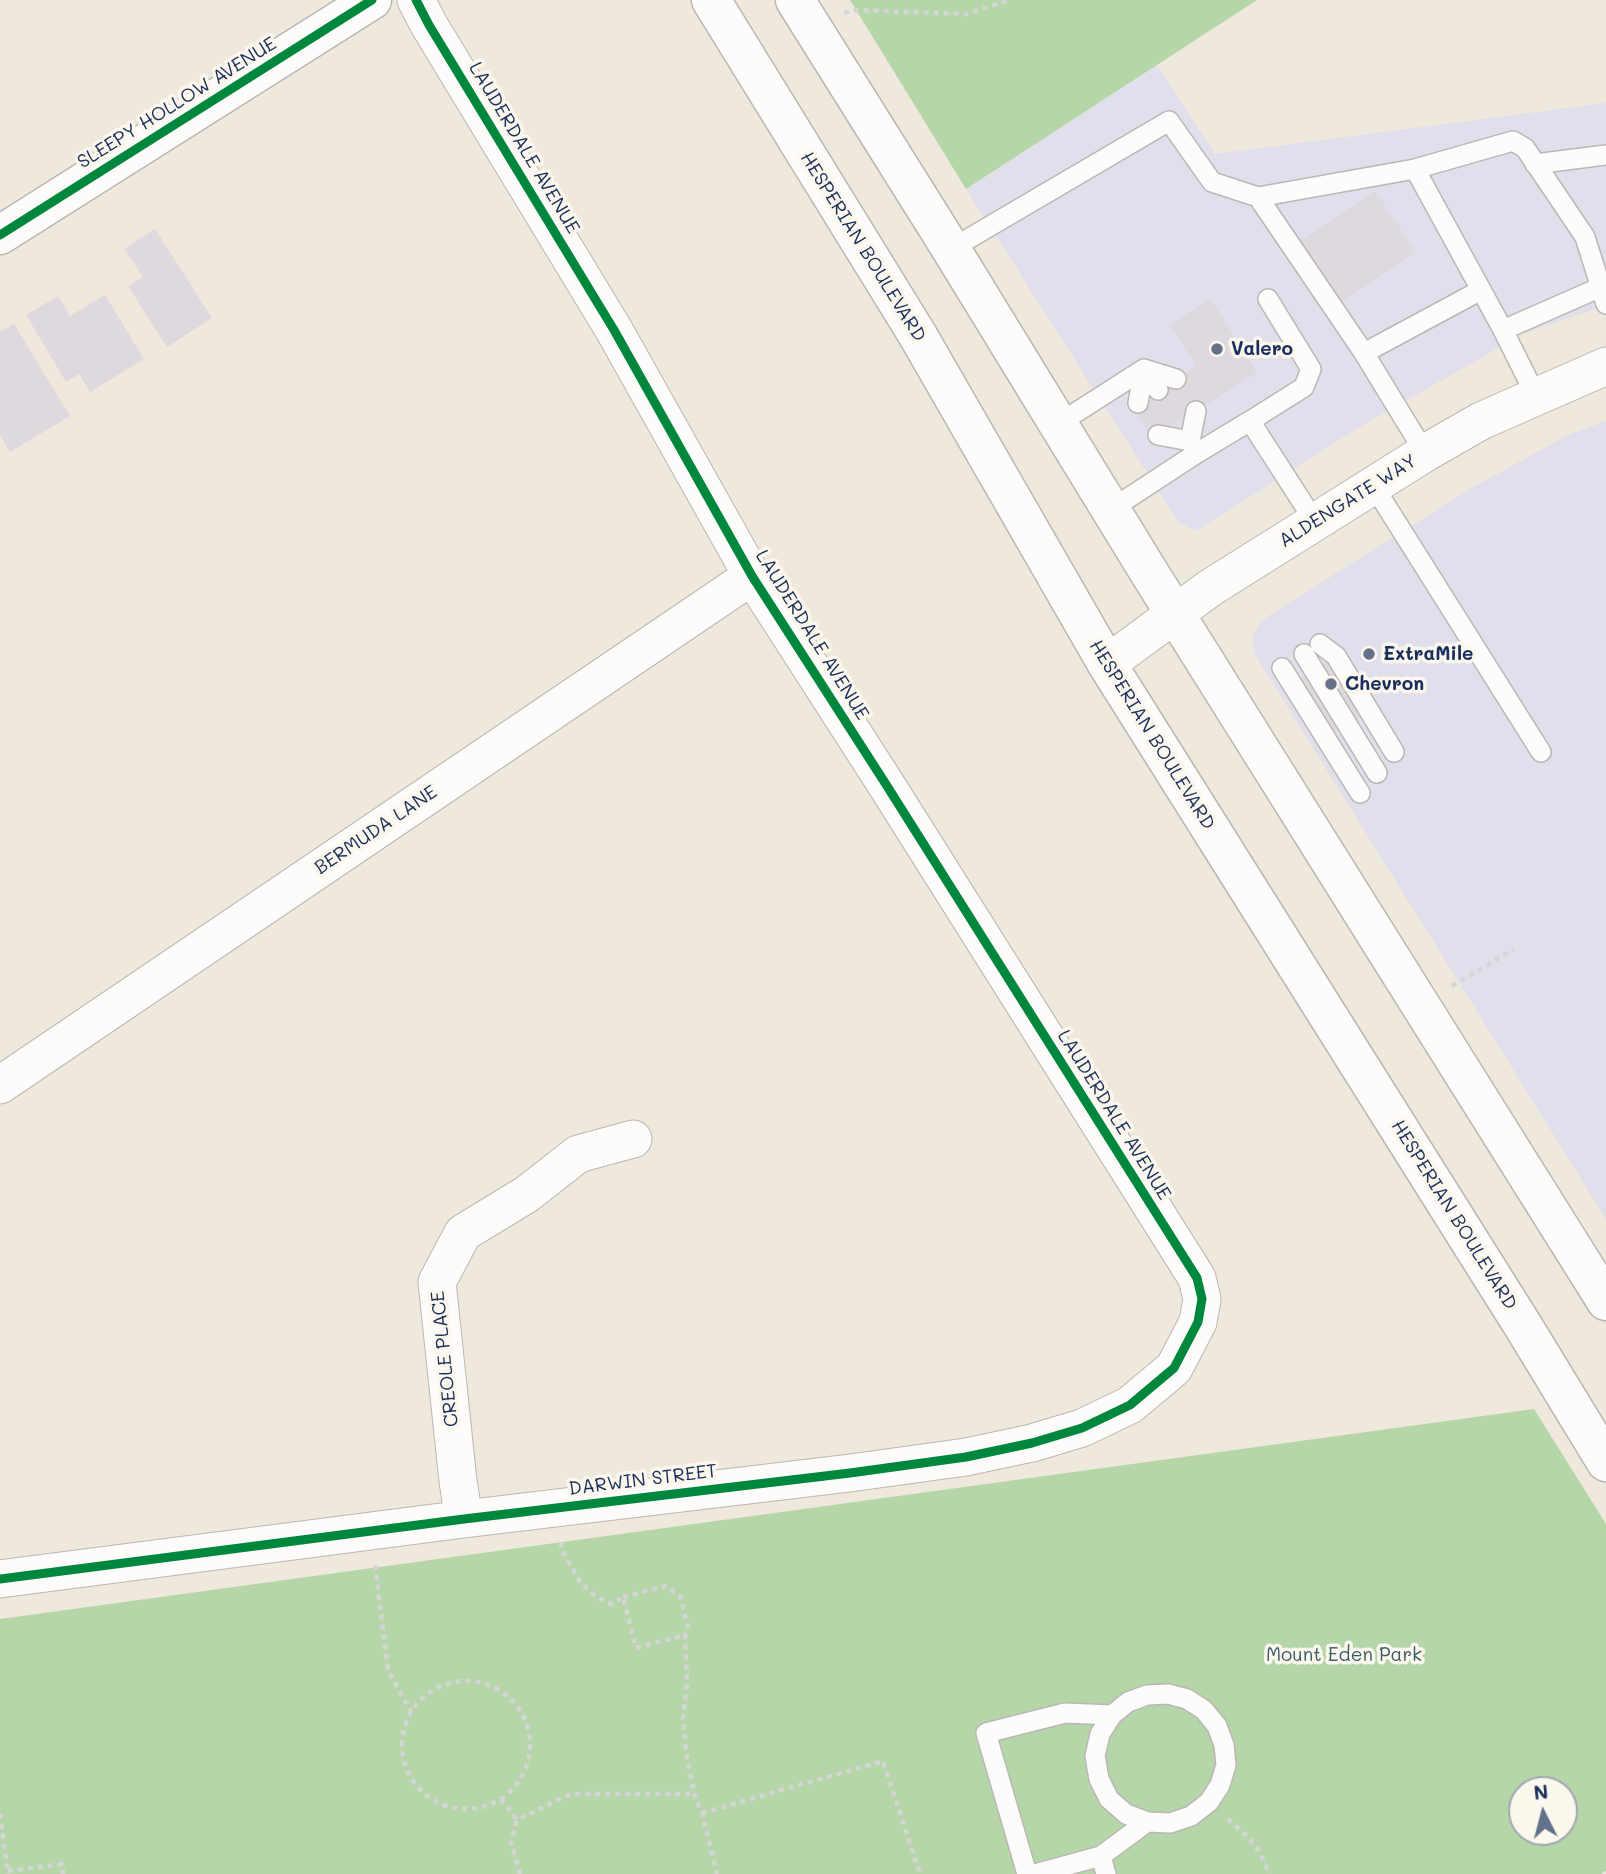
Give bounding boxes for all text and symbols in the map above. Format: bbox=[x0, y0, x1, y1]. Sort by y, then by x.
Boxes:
street label: SLEEPY HOLLOW AVENUE bbox=[73, 32, 281, 174]
street label: LAUDERDALE AVENUE bbox=[464, 58, 584, 238]
street label: HESPERIAN BOULEVARD bbox=[795, 148, 931, 346]
place label: Valero bbox=[1231, 338, 1293, 360]
marker: Valero bbox=[1209, 341, 1225, 357]
street label: ALDENGATE WAY bbox=[1275, 449, 1421, 553]
street label: LAUDERDALE AVENUE bbox=[750, 546, 874, 724]
street label: HESPERIAN BOULEVARD bbox=[1084, 636, 1220, 834]
place label: ExtraMile bbox=[1383, 643, 1473, 665]
marker: ExtraMile bbox=[1361, 646, 1377, 662]
place label: Chevron bbox=[1345, 673, 1424, 695]
marker: Chevron bbox=[1323, 676, 1339, 692]
street label: BERMUDA LANE bbox=[310, 781, 442, 879]
street label: LAUDERDALE AVENUE bbox=[1052, 1026, 1176, 1204]
street label: HESPERIAN BOULEVARD bbox=[1386, 1116, 1522, 1314]
street label: CREOLE PLACE bbox=[427, 1290, 463, 1428]
street label: DARWIN STREET bbox=[568, 1460, 718, 1500]
park label: Mount Eden Park bbox=[1266, 1644, 1422, 1666]
north arrow bbox=[1508, 1776, 1578, 1846]
text: N bbox=[1532, 1778, 1549, 1805]

